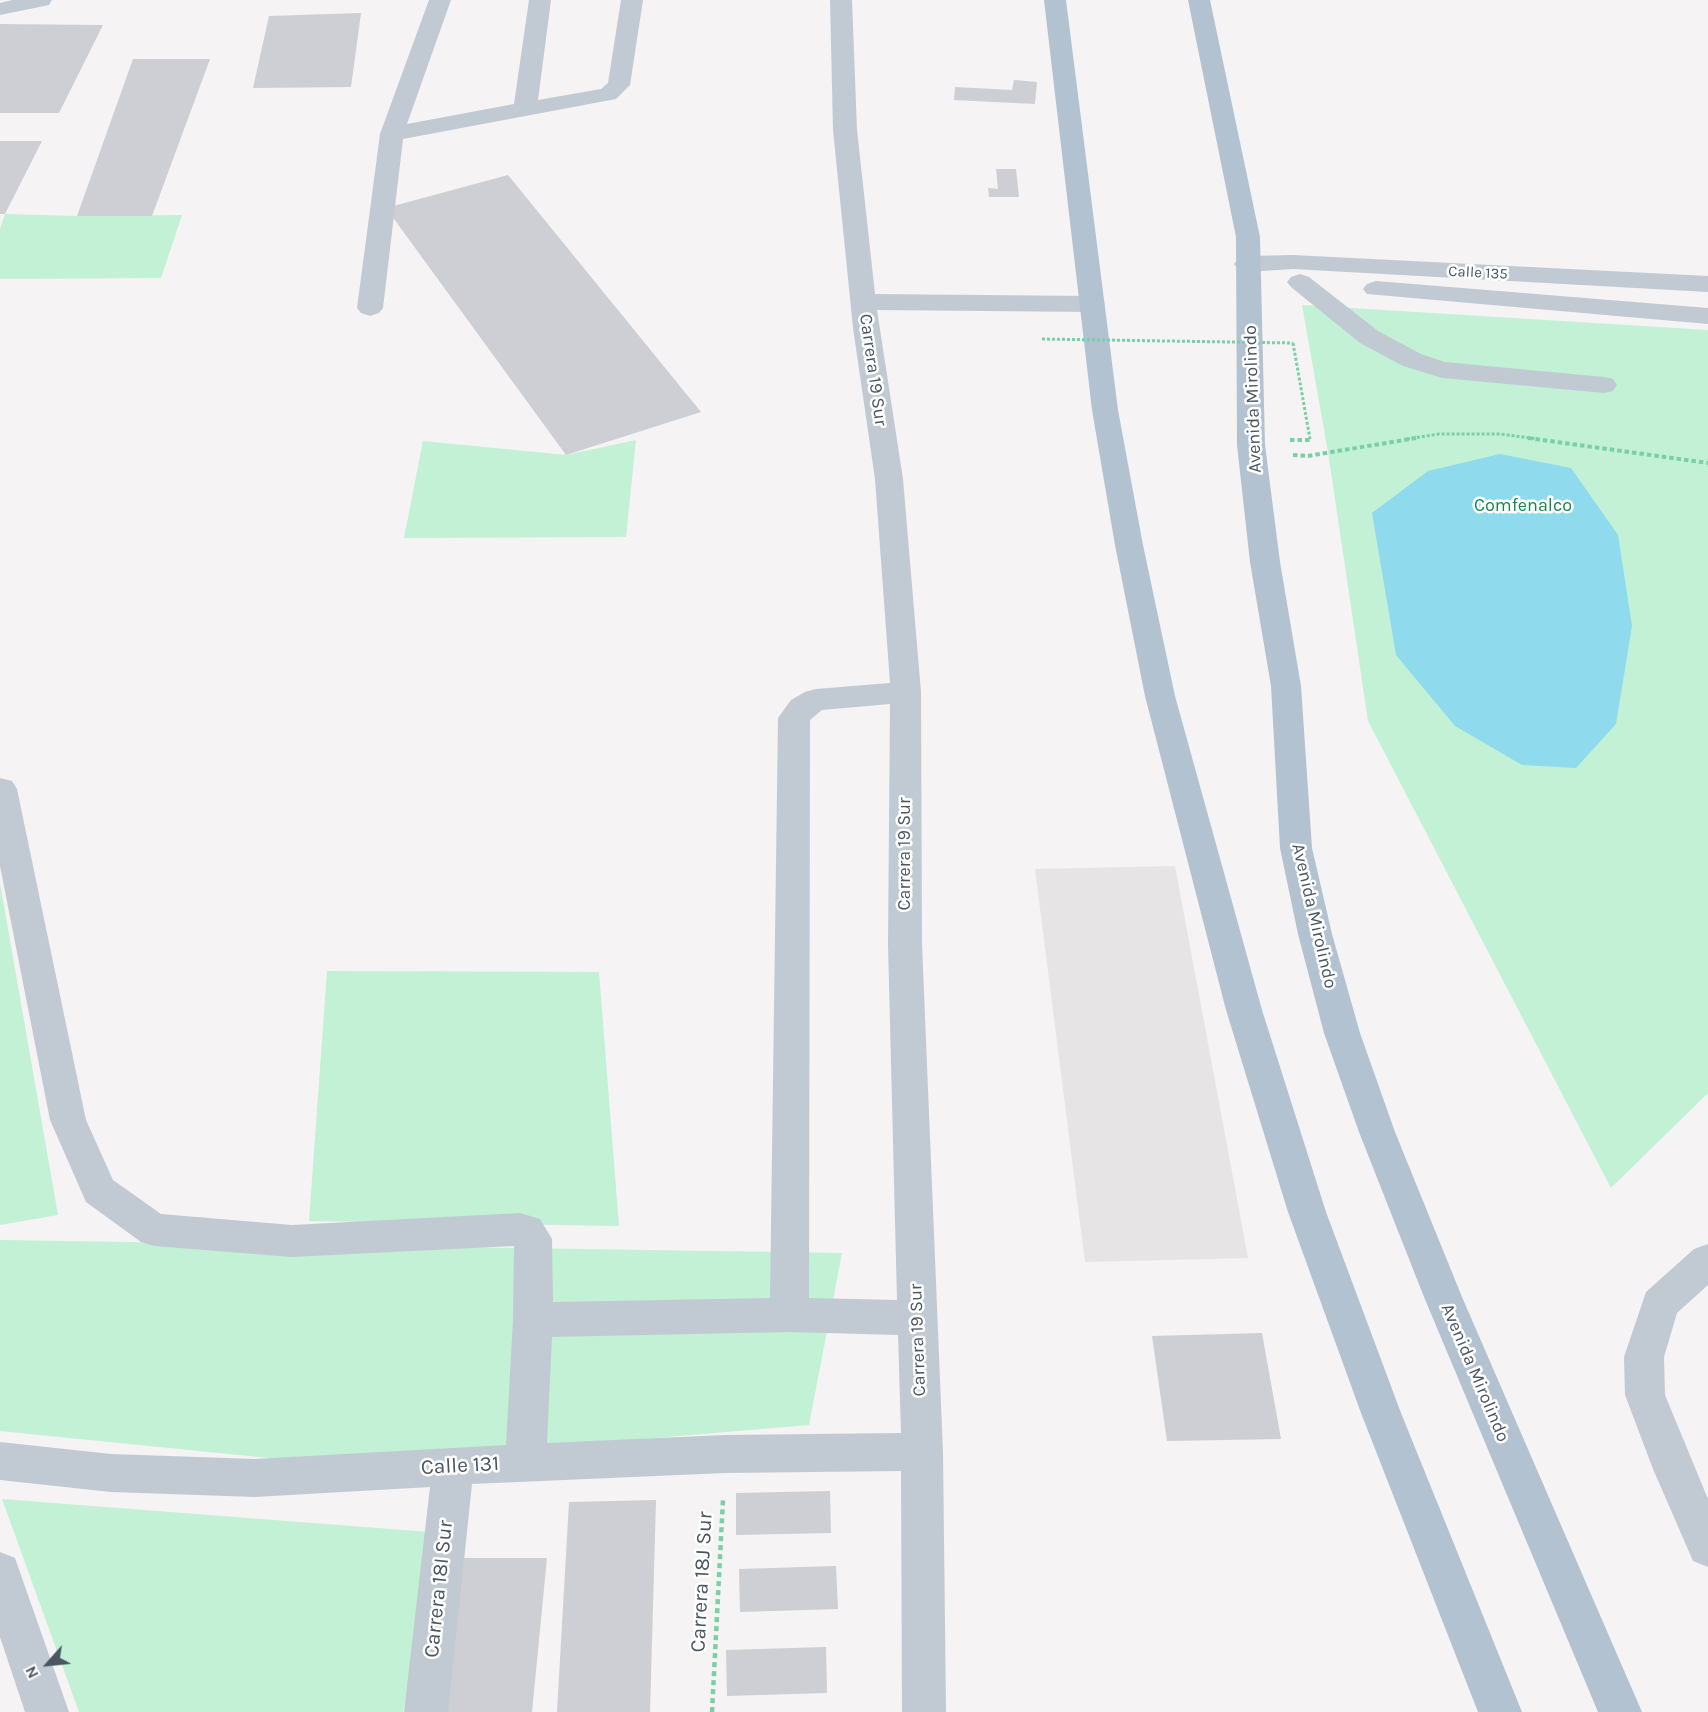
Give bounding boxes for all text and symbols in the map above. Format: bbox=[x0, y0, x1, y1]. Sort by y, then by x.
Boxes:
street label: Calle 135 bbox=[1448, 262, 1508, 284]
street label: Carrera 19 Sur bbox=[854, 313, 892, 427]
street label: Avenida Mirolindo bbox=[1240, 325, 1266, 473]
park label: Comfenalco bbox=[1474, 495, 1572, 517]
street label: Carrera 19 Sur bbox=[894, 798, 916, 910]
street label: Avenida Mirolindo bbox=[1287, 841, 1341, 991]
street label: Carrera 19 Sur bbox=[905, 1283, 931, 1397]
street label: Avenida Mirolindo bbox=[1436, 1301, 1514, 1445]
street label: Calle 131 bbox=[420, 1451, 500, 1481]
street label: Carrera 18J Sur bbox=[686, 1511, 718, 1653]
street label: Carrera 18I Sur bbox=[419, 1519, 459, 1659]
north arrow bbox=[18, 1634, 78, 1694]
text: N bbox=[20, 1663, 43, 1682]

